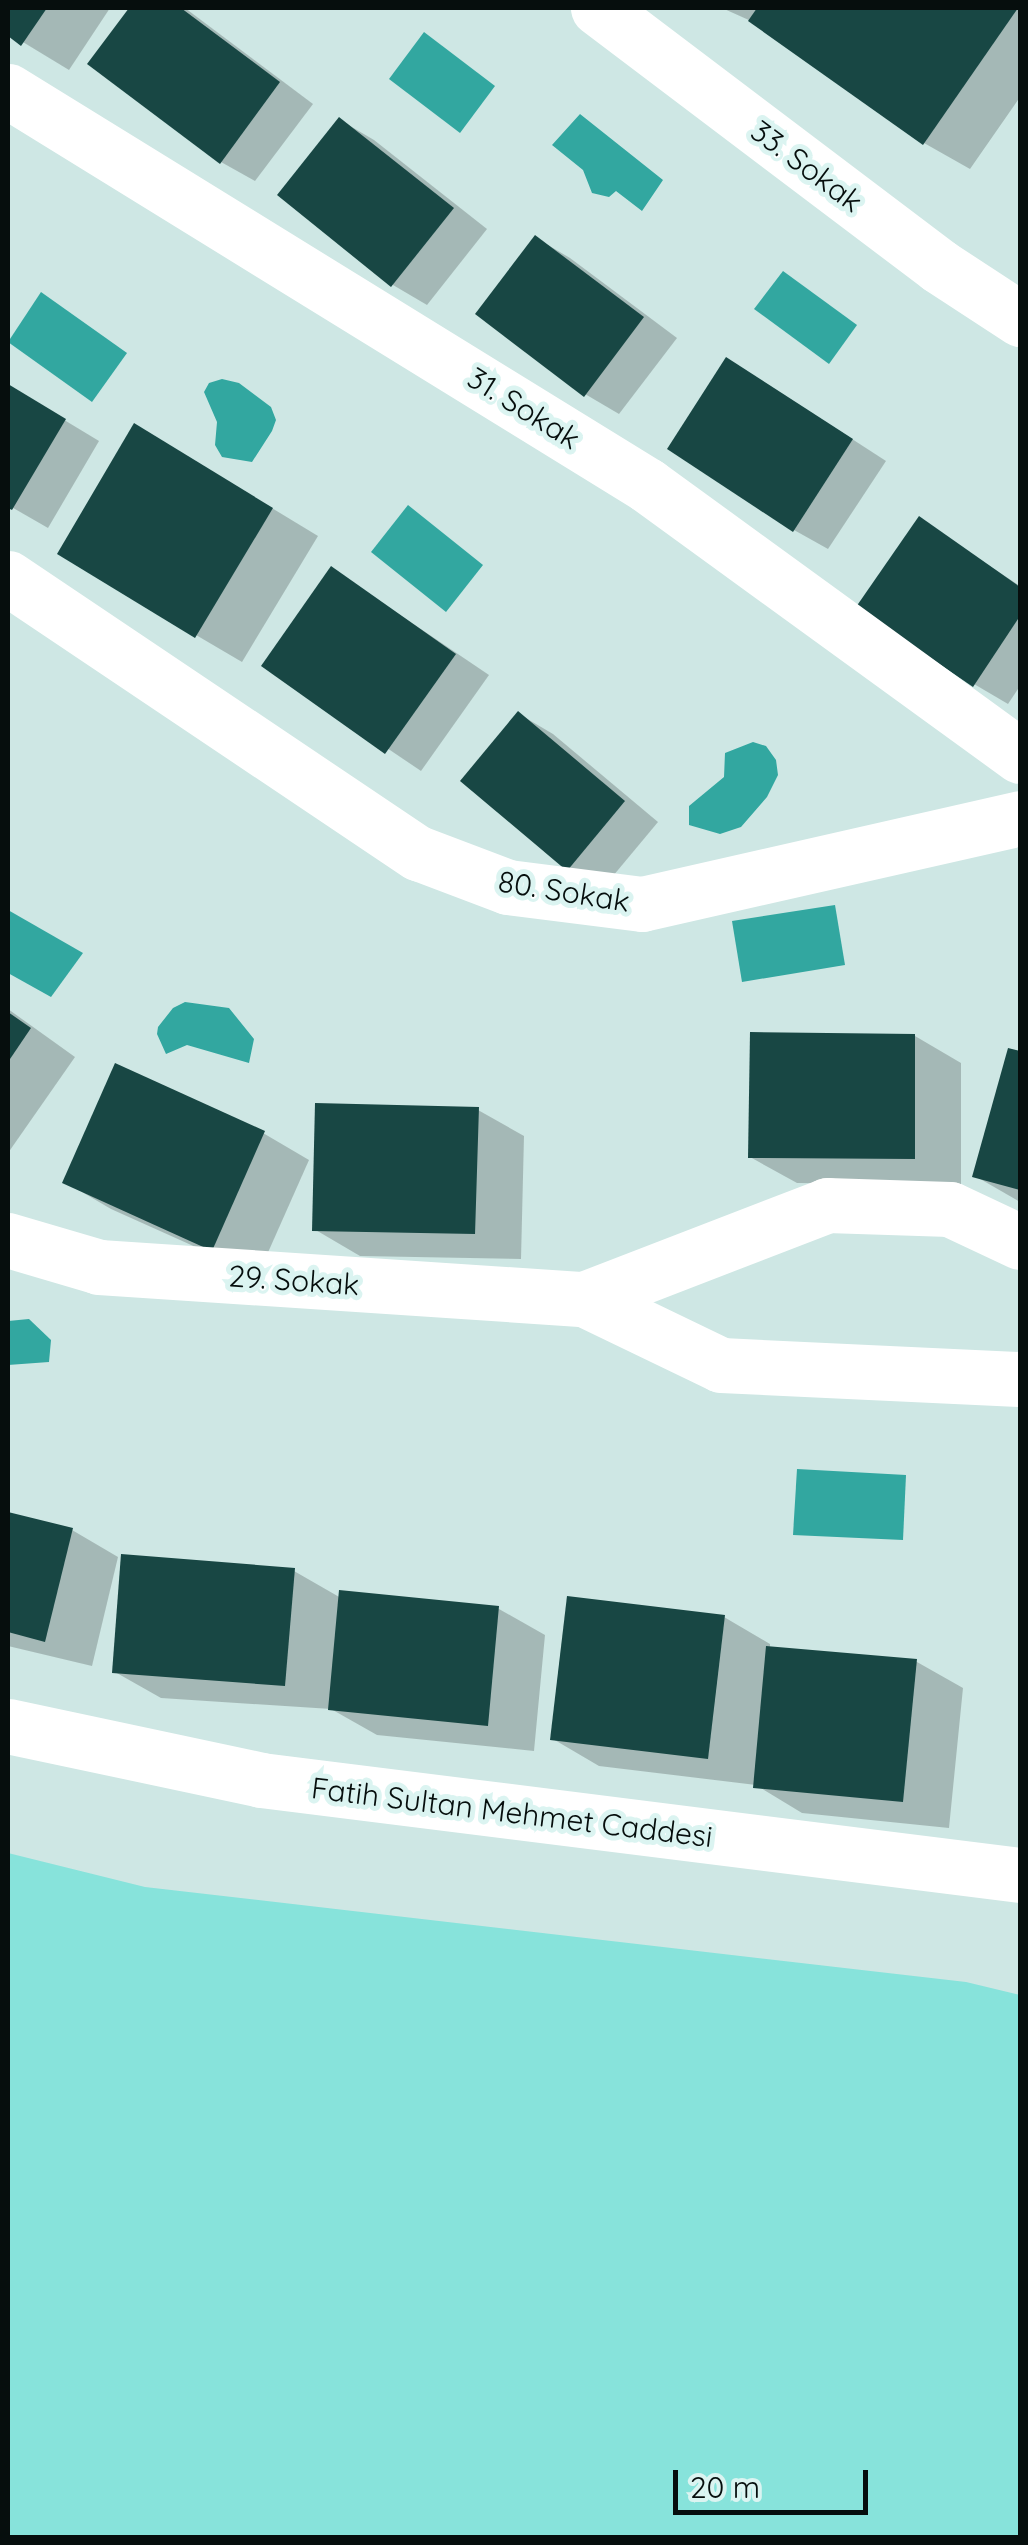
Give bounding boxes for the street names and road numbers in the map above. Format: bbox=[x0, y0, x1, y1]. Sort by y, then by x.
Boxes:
street label: 33. Sokak bbox=[744, 112, 870, 220]
street label: 31. Sokak bbox=[461, 359, 587, 457]
street label: 80. Sokak bbox=[496, 863, 632, 919]
street label: 29. Sokak bbox=[227, 1257, 361, 1303]
street label: Fatih Sultan Mehmet Caddesi bbox=[309, 1770, 715, 1854]

